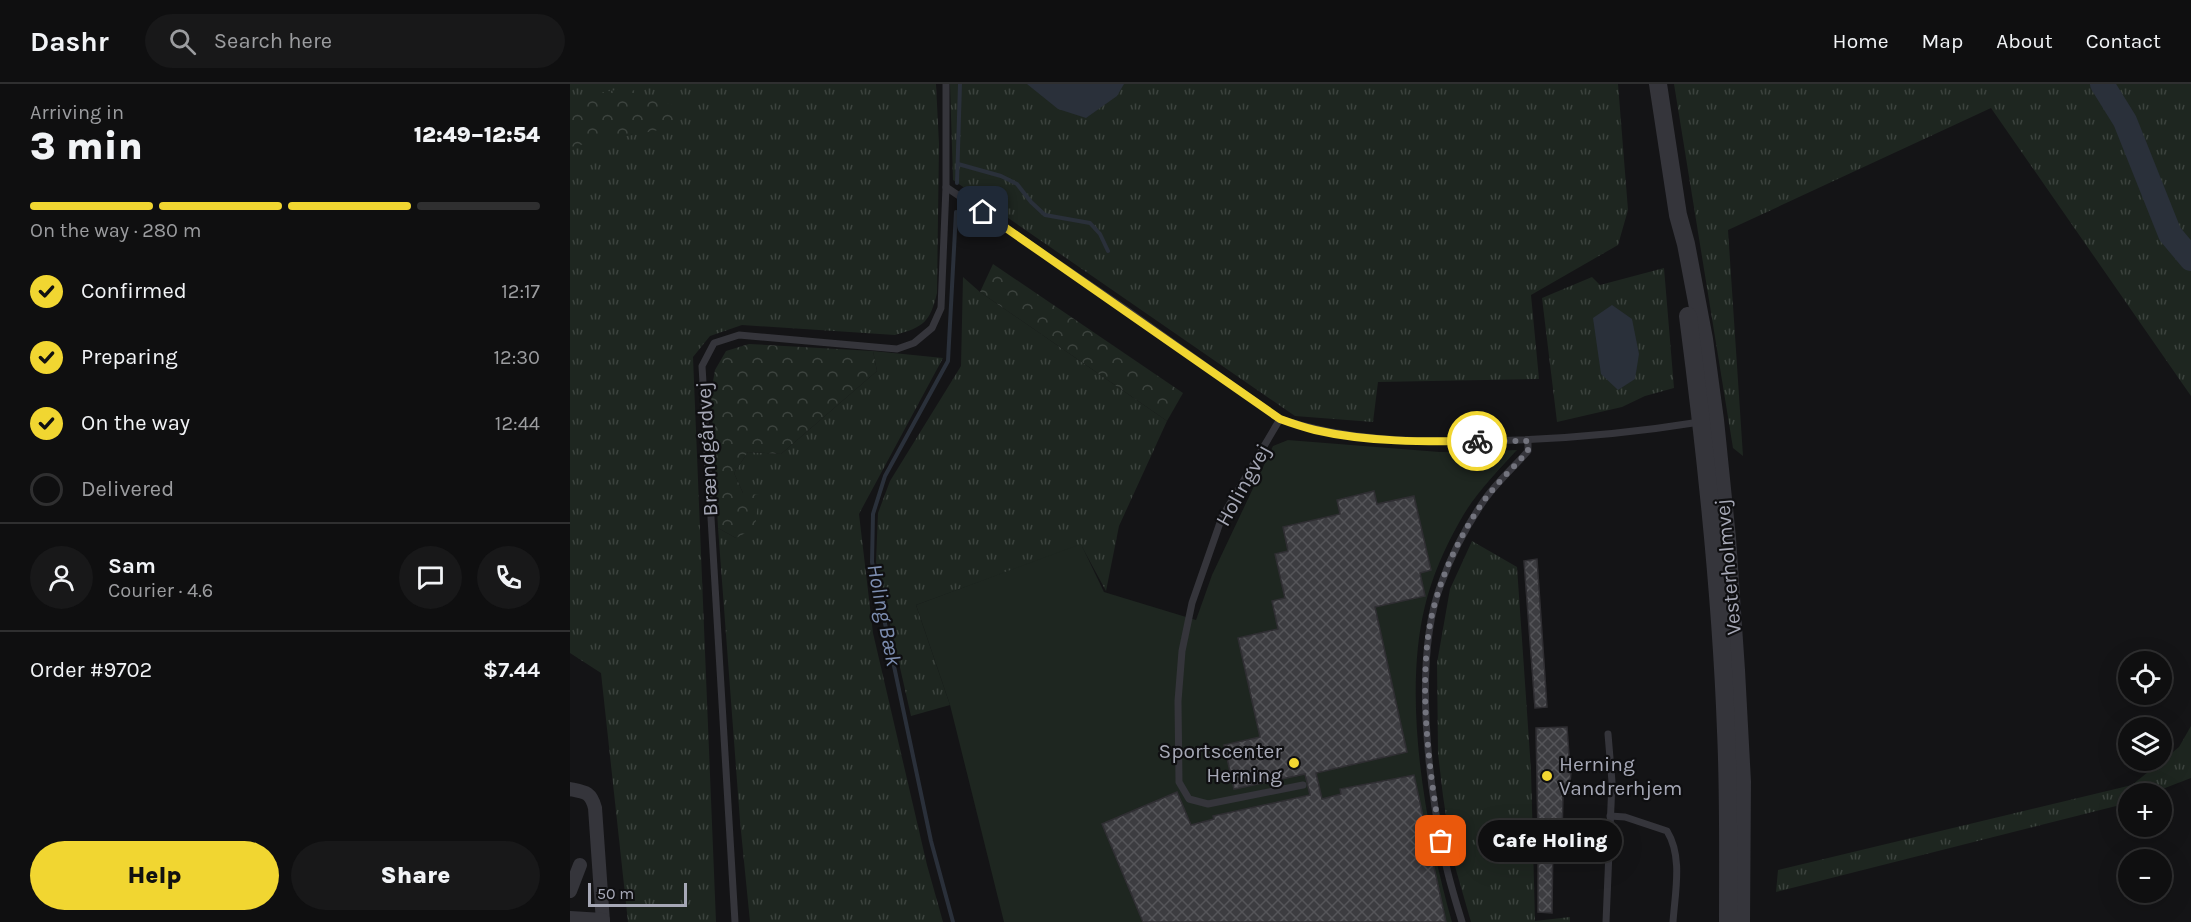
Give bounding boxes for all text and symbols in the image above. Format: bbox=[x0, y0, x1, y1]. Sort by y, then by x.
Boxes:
search box bbox=[145, 14, 565, 68]
text: Dashr bbox=[30, 25, 109, 58]
icon: search bbox=[166, 25, 199, 58]
text: Search here bbox=[214, 28, 332, 54]
text: Home bbox=[1833, 29, 1889, 53]
text: Map bbox=[1922, 29, 1963, 53]
text: About bbox=[1996, 29, 2053, 53]
text: Contact bbox=[2086, 29, 2161, 53]
text: Arriving in bbox=[30, 101, 124, 124]
text: 12:49–12:54 bbox=[414, 122, 540, 148]
text: 3 min bbox=[30, 123, 143, 169]
pin bbox=[957, 186, 1008, 237]
icon: home bbox=[966, 195, 999, 228]
text: On the way · 280 m bbox=[30, 219, 201, 242]
icon: check bbox=[30, 275, 63, 308]
text: Confirmed bbox=[81, 278, 187, 304]
text: 12:17 bbox=[501, 280, 540, 303]
icon: check bbox=[30, 341, 63, 374]
text: Preparing bbox=[81, 344, 178, 370]
text: 12:30 bbox=[494, 346, 540, 369]
street label: Brændgårdvej bbox=[691, 381, 723, 517]
icon: check bbox=[30, 407, 63, 440]
text: On the way bbox=[81, 410, 190, 436]
courier bbox=[1447, 411, 1507, 471]
text: 12:44 bbox=[495, 412, 540, 435]
icon: bike bbox=[1461, 425, 1494, 458]
street label: Holingvej bbox=[1211, 440, 1275, 530]
text: Delivered bbox=[81, 476, 174, 502]
street label: Vesterholmvej bbox=[1710, 498, 1746, 636]
button: person bbox=[30, 546, 93, 609]
button: chat bbox=[399, 546, 462, 609]
button: phone bbox=[477, 546, 540, 609]
text: Sam bbox=[108, 553, 156, 579]
water label: Holing Bæk bbox=[861, 562, 907, 669]
text: Courier · 4.6 bbox=[108, 579, 213, 602]
map controls bbox=[2118, 651, 2172, 903]
button: locate bbox=[2118, 651, 2172, 705]
text: Order #9702 bbox=[30, 657, 152, 683]
text: $7.44 bbox=[483, 657, 540, 683]
button: layers bbox=[2118, 717, 2172, 771]
place label: Sportscenter Herning bbox=[1158, 739, 1282, 787]
place label: Herning Vandrerhjem bbox=[1559, 752, 1682, 800]
marker: Sportscenter Herning bbox=[1287, 756, 1301, 770]
marker: Herning Vandrerhjem bbox=[1540, 769, 1554, 783]
button: + bbox=[2118, 783, 2172, 837]
pin bbox=[1415, 815, 1466, 866]
callout: Cafe Holing bbox=[1477, 820, 1621, 862]
icon: bag bbox=[1424, 824, 1457, 857]
text: Cafe Holing bbox=[1492, 829, 1608, 852]
button: Help bbox=[30, 841, 279, 910]
button: Share bbox=[291, 841, 540, 910]
button: − bbox=[2118, 849, 2172, 903]
scale bar bbox=[588, 880, 687, 908]
text: 50 m bbox=[597, 884, 634, 903]

